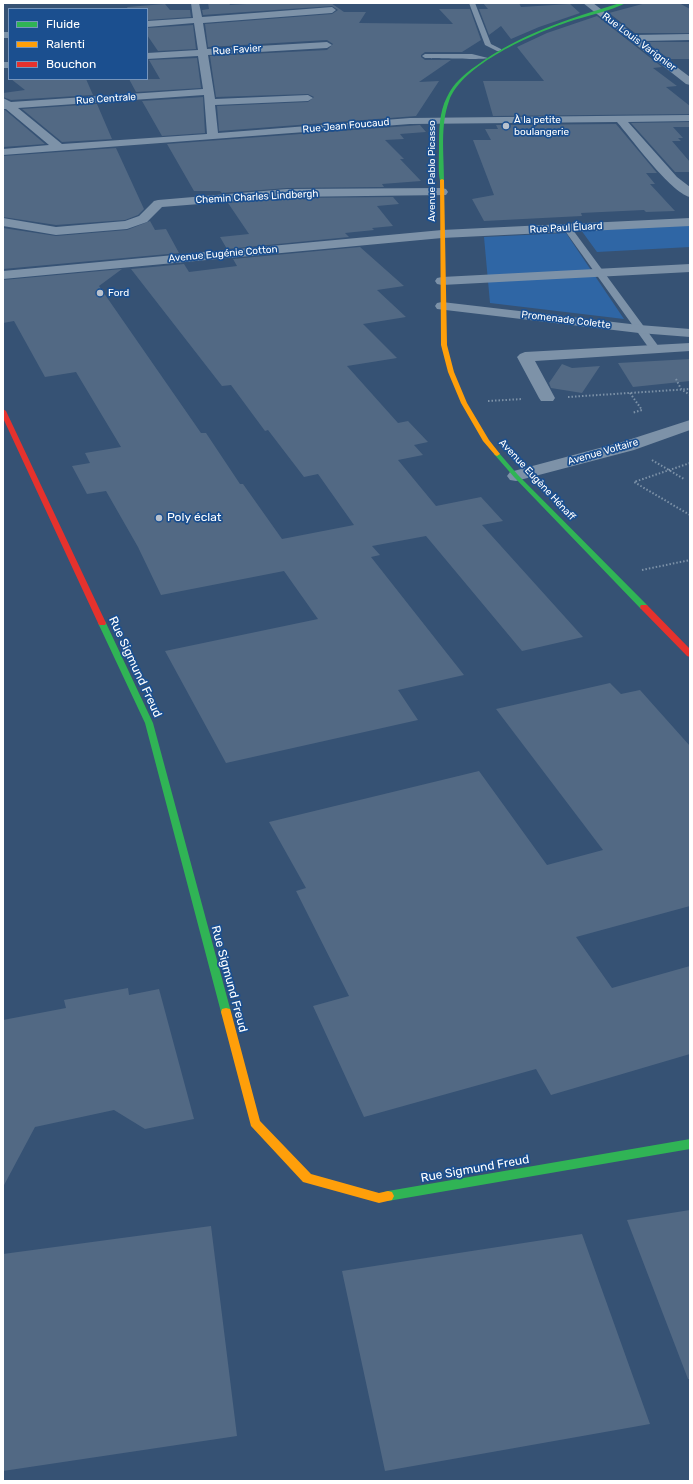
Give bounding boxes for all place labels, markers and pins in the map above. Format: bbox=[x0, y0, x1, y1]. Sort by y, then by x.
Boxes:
place label: À la petite boulangerie bbox=[514, 114, 569, 138]
marker: À la petite boulangerie bbox=[501, 121, 511, 131]
place label: Ford bbox=[108, 287, 129, 299]
marker: Ford bbox=[95, 288, 105, 298]
place label: Poly éclat bbox=[167, 511, 222, 525]
marker: Poly éclat bbox=[154, 513, 164, 523]

